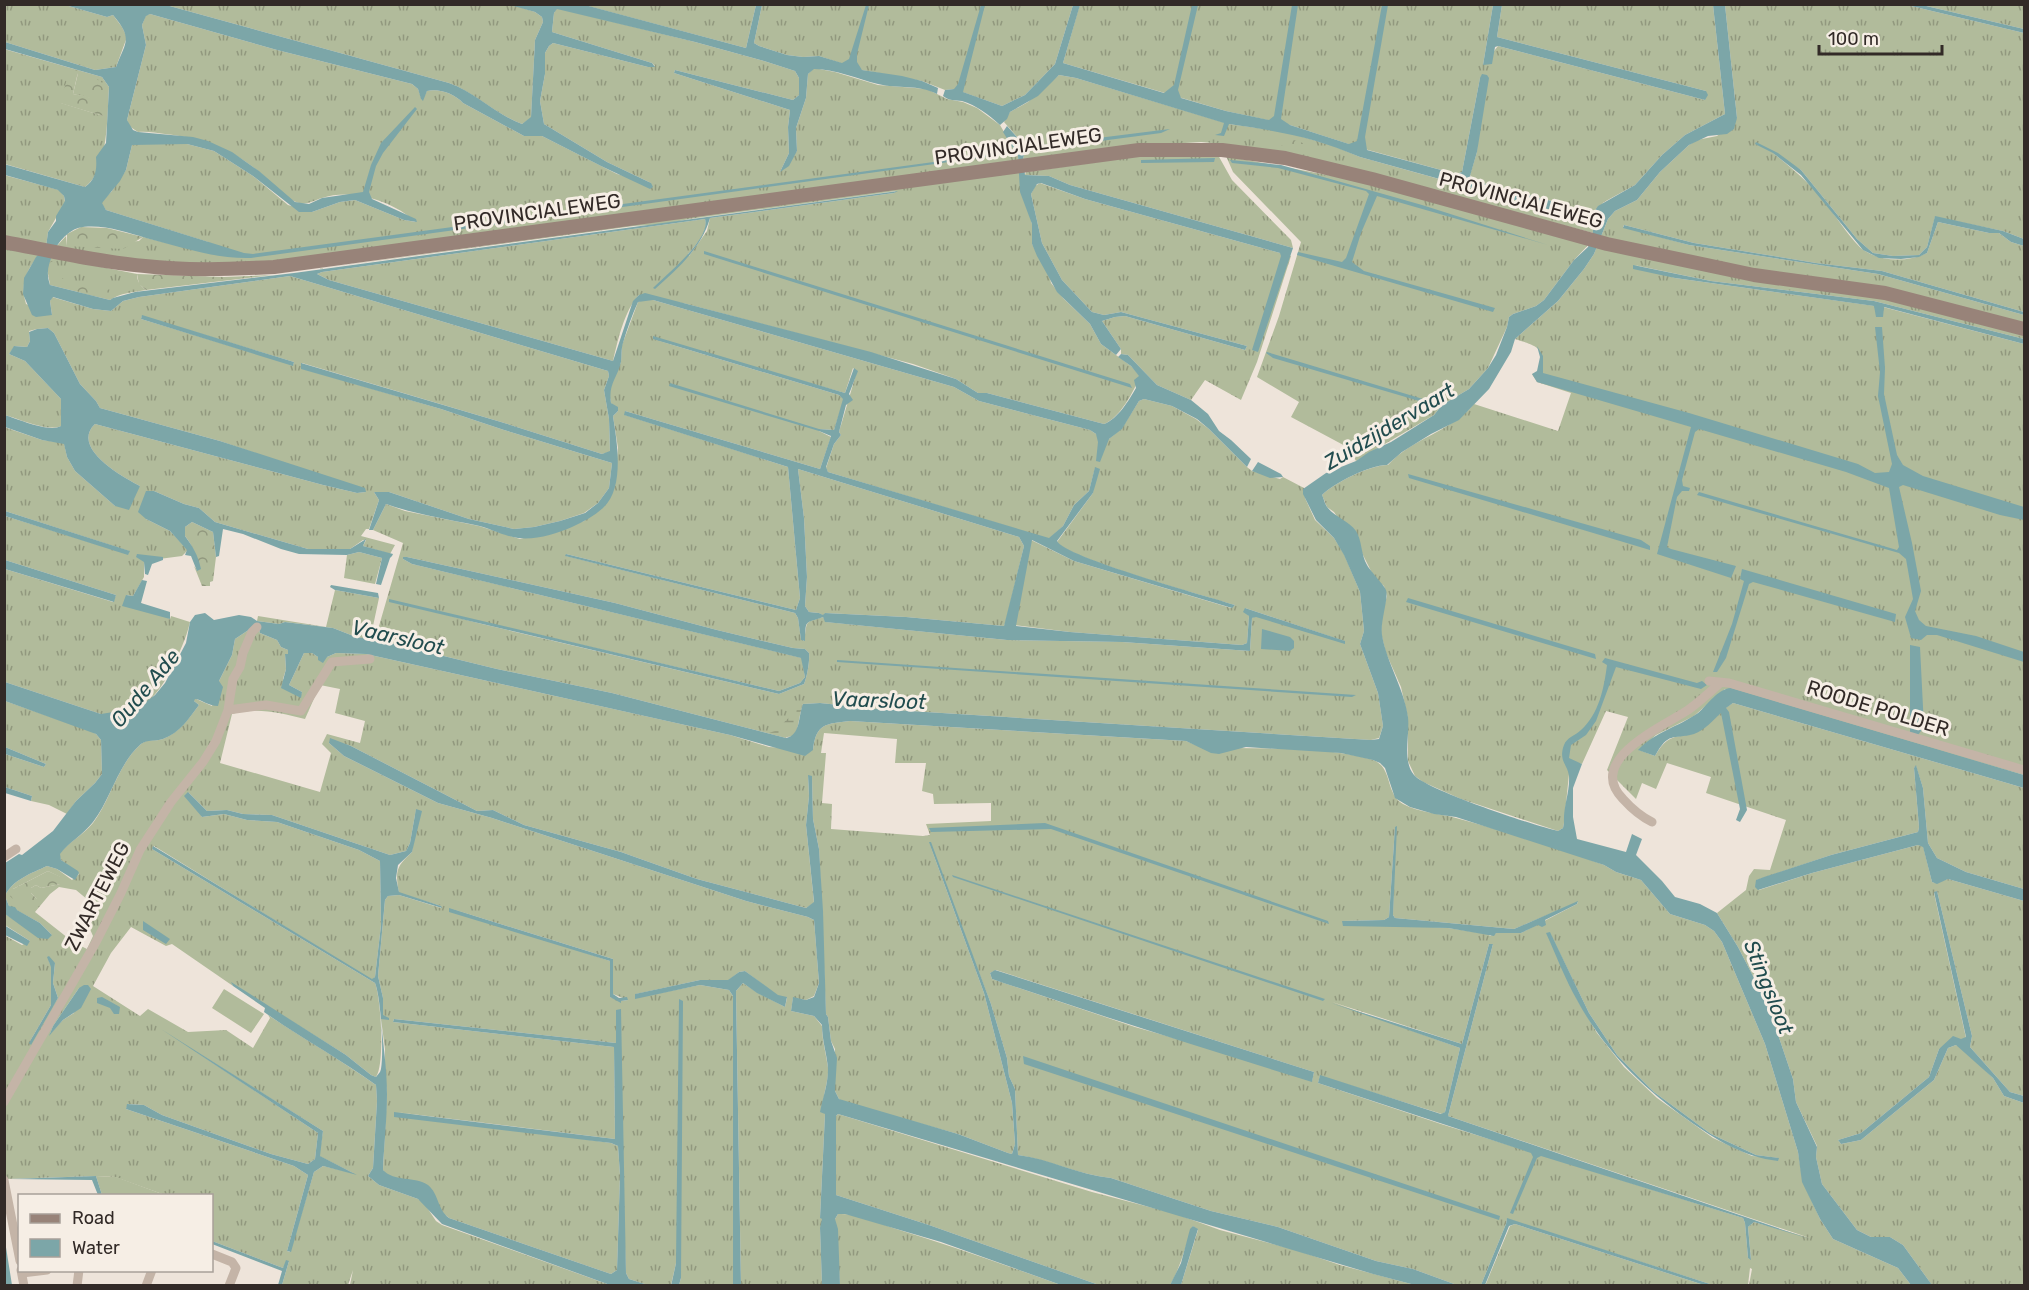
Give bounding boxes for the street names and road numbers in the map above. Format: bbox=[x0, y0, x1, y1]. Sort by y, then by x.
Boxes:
street label: PROVINCIALEWEG bbox=[933, 122, 1103, 170]
street label: PROVINCIALEWEG bbox=[1436, 167, 1606, 233]
street label: PROVINCIALEWEG bbox=[452, 188, 622, 236]
street label: ROODE POLDER bbox=[1804, 675, 1952, 741]
street label: ZWARTEWEG bbox=[59, 837, 135, 955]

